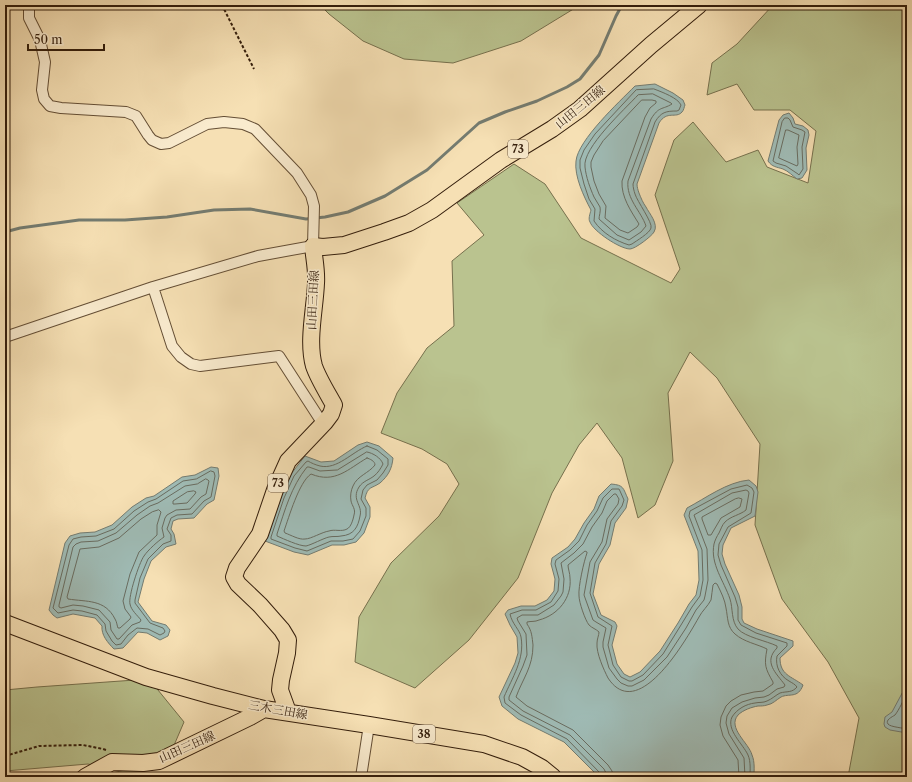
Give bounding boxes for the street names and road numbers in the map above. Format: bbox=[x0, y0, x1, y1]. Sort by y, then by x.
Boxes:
street label: 山田三田線 bbox=[552, 82, 608, 131]
road number: 73 bbox=[508, 140, 528, 158]
street label: 山田三田線 bbox=[303, 270, 322, 330]
road number: 73 bbox=[268, 474, 288, 492]
street label: 三木三田線 bbox=[247, 697, 309, 722]
road number: 38 bbox=[413, 725, 435, 743]
street label: 山田三田線 bbox=[156, 727, 217, 766]

